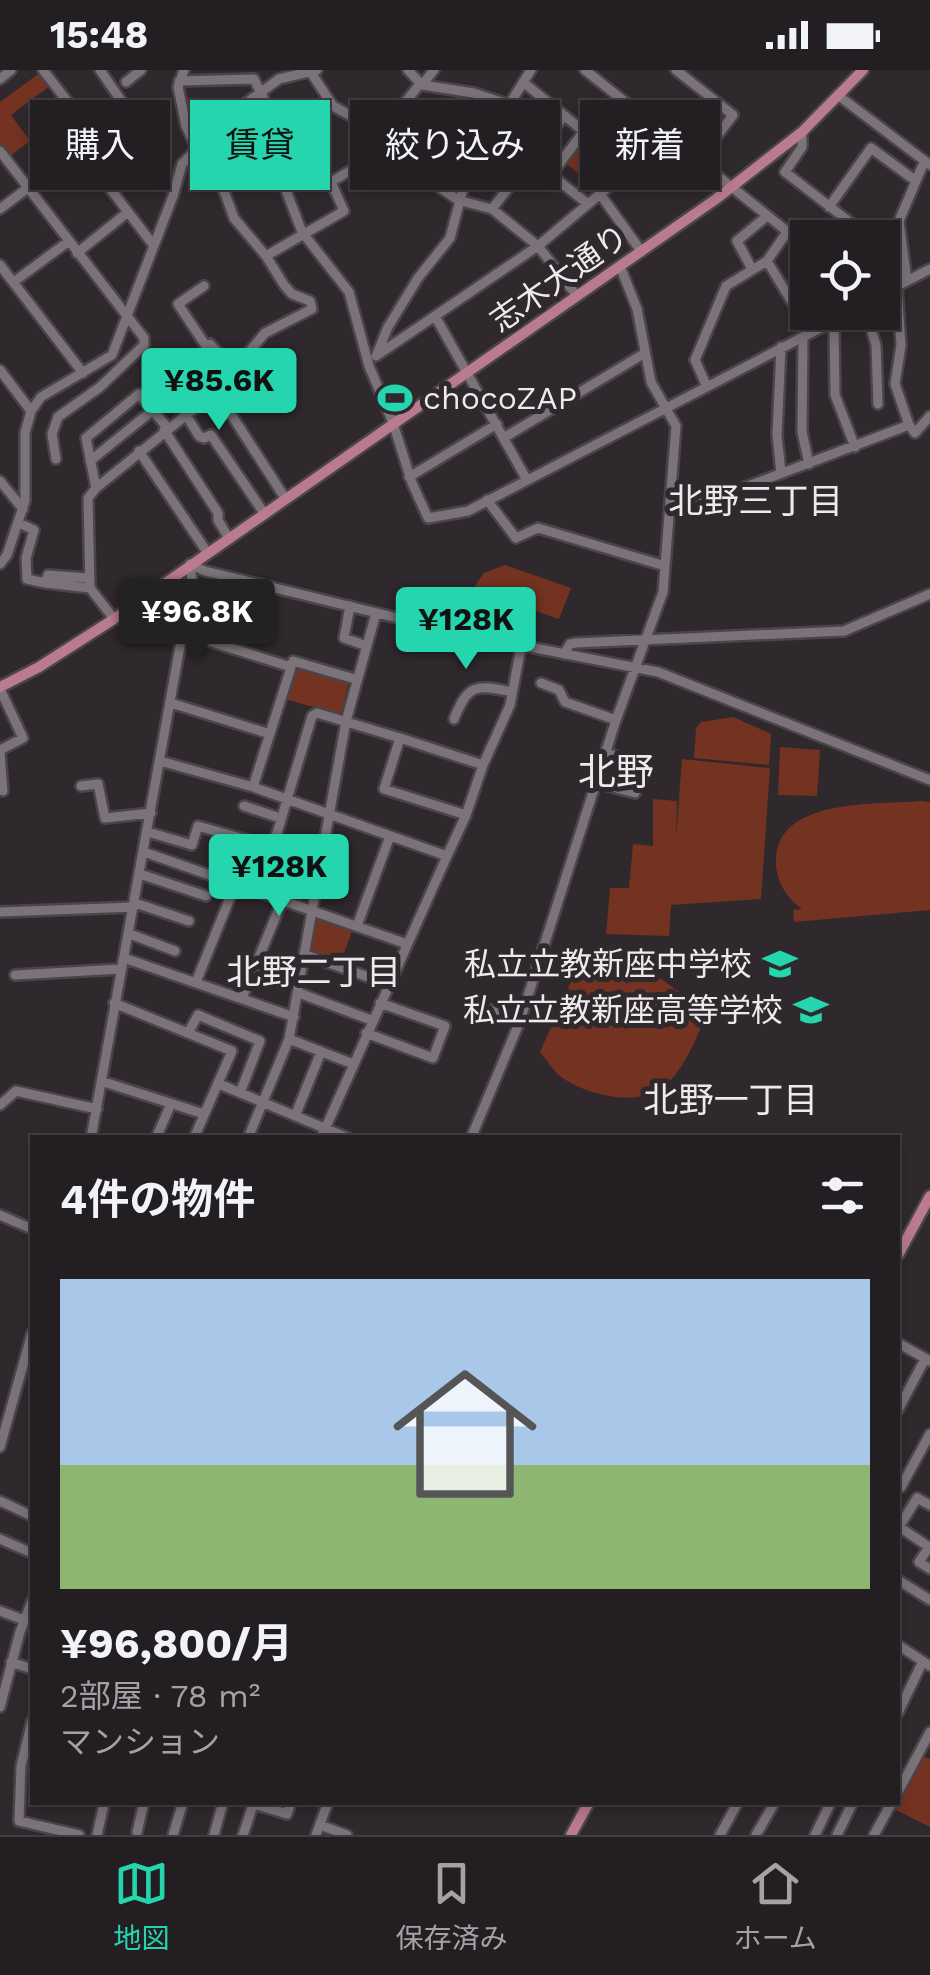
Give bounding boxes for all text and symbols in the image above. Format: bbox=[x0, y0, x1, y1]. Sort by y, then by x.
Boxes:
text: 15:48 bbox=[50, 13, 148, 57]
chip: 購入 bbox=[30, 100, 170, 190]
chip: 賃貸 bbox=[190, 100, 330, 190]
chip: 絞り込み bbox=[350, 100, 560, 190]
chip: 新着 bbox=[580, 100, 720, 190]
street label: 志木大通り bbox=[483, 217, 635, 339]
map controls bbox=[790, 220, 900, 330]
button: locate bbox=[790, 220, 900, 330]
pin: ¥85.6K bbox=[138, 348, 300, 433]
text: ¥85.6K bbox=[163, 361, 275, 399]
sports icon: chocoZAP bbox=[376, 379, 414, 417]
place label: chocoZAP bbox=[423, 379, 577, 417]
district label: 北野三丁目 bbox=[668, 480, 844, 522]
pin: ¥96.8K bbox=[116, 579, 278, 664]
pin: ¥128K bbox=[396, 587, 536, 672]
text: ¥96.8K bbox=[141, 592, 253, 630]
text: ¥128K bbox=[418, 600, 514, 638]
district label: 北野 bbox=[578, 750, 654, 794]
pin: ¥128K bbox=[209, 834, 349, 919]
text: ¥128K bbox=[231, 847, 327, 885]
place label: 私立立教新座中学校 bbox=[464, 945, 752, 983]
school or university icon: 私立立教新座中学校 bbox=[761, 945, 799, 983]
district label: 北野二丁目 bbox=[226, 951, 402, 993]
place label: 私立立教新座高等学校 bbox=[463, 991, 783, 1029]
school or university icon: 私立立教新座高等学校 bbox=[792, 991, 830, 1029]
district label: 北野一丁目 bbox=[643, 1079, 819, 1121]
icon: filters bbox=[815, 1168, 870, 1223]
text: 4件の物件 bbox=[60, 1175, 255, 1224]
icon: home bbox=[375, 1344, 555, 1524]
text: ¥96,800/月 bbox=[60, 1619, 293, 1668]
text: 2部屋 · 78 m² bbox=[60, 1677, 261, 1715]
text: マンション bbox=[60, 1723, 220, 1761]
tab: 地図 bbox=[113, 1856, 169, 1956]
tab: 保存済み bbox=[395, 1856, 507, 1956]
tab: ホーム bbox=[734, 1856, 817, 1956]

